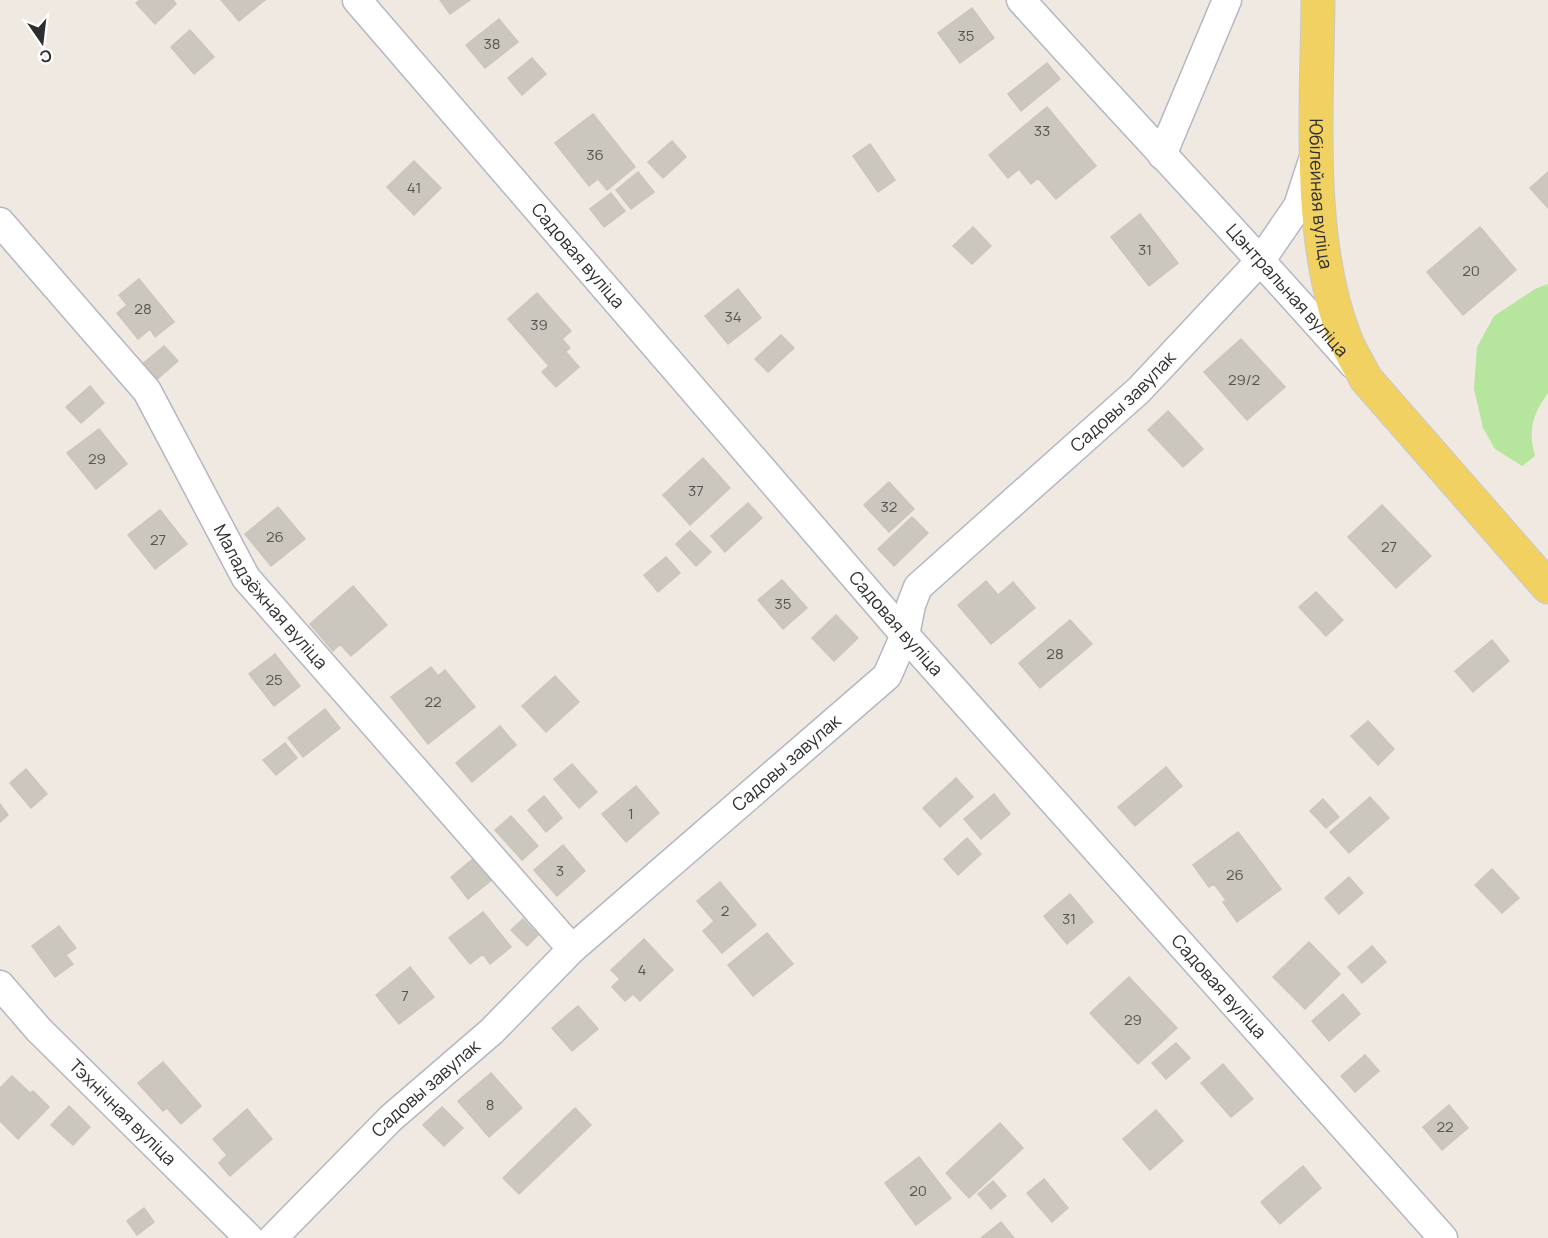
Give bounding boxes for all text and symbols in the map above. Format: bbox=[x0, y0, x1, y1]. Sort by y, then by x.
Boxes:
north arrow bbox=[12, 12, 72, 72]
house number: 35 bbox=[958, 25, 974, 46]
house number: 38 bbox=[483, 33, 501, 54]
text: С bbox=[37, 44, 54, 69]
street label: Юбілейная вуліца bbox=[1305, 118, 1339, 271]
house number: 33 bbox=[1034, 120, 1050, 141]
house number: 36 bbox=[586, 144, 604, 165]
house number: 41 bbox=[407, 177, 421, 198]
street label: Садовая вуліца bbox=[526, 197, 631, 313]
street label: Цэнтральная вуліца bbox=[1221, 218, 1354, 362]
house number: 31 bbox=[1138, 239, 1152, 260]
house number: 20 bbox=[1462, 260, 1480, 281]
house number: 28 bbox=[134, 298, 152, 319]
house number: 34 bbox=[724, 306, 742, 327]
house number: 39 bbox=[530, 314, 548, 335]
street label: Садовы завулак bbox=[1065, 345, 1181, 457]
house number: 29/2 bbox=[1228, 369, 1260, 390]
house number: 29 bbox=[88, 448, 106, 469]
house number: 37 bbox=[688, 480, 704, 501]
house number: 32 bbox=[881, 496, 897, 517]
street label: Маладзёжная вуліца bbox=[209, 520, 334, 674]
house number: 26 bbox=[266, 526, 284, 547]
house number: 27 bbox=[150, 529, 166, 550]
house number: 27 bbox=[1381, 536, 1397, 557]
street label: Садовая вуліца bbox=[844, 565, 949, 681]
house number: 35 bbox=[775, 593, 791, 614]
house number: 28 bbox=[1046, 643, 1064, 664]
house number: 25 bbox=[265, 669, 283, 690]
house number: 22 bbox=[424, 691, 442, 712]
street label: Садовы завулак bbox=[726, 708, 846, 816]
house number: 1 bbox=[628, 803, 634, 824]
house number: 3 bbox=[556, 860, 564, 881]
house number: 26 bbox=[1226, 864, 1244, 885]
house number: 2 bbox=[721, 900, 729, 921]
house number: 31 bbox=[1062, 908, 1076, 929]
street label: Садовая вуліца bbox=[1167, 929, 1272, 1043]
house number: 4 bbox=[638, 959, 647, 980]
house number: 7 bbox=[401, 985, 409, 1006]
house number: 29 bbox=[1124, 1009, 1142, 1030]
street label: Садовы завулак bbox=[366, 1033, 485, 1142]
street label: Тэхнічная вуліца bbox=[64, 1053, 182, 1170]
house number: 8 bbox=[486, 1094, 494, 1115]
house number: 22 bbox=[1436, 1116, 1454, 1137]
house number: 20 bbox=[909, 1180, 927, 1201]

